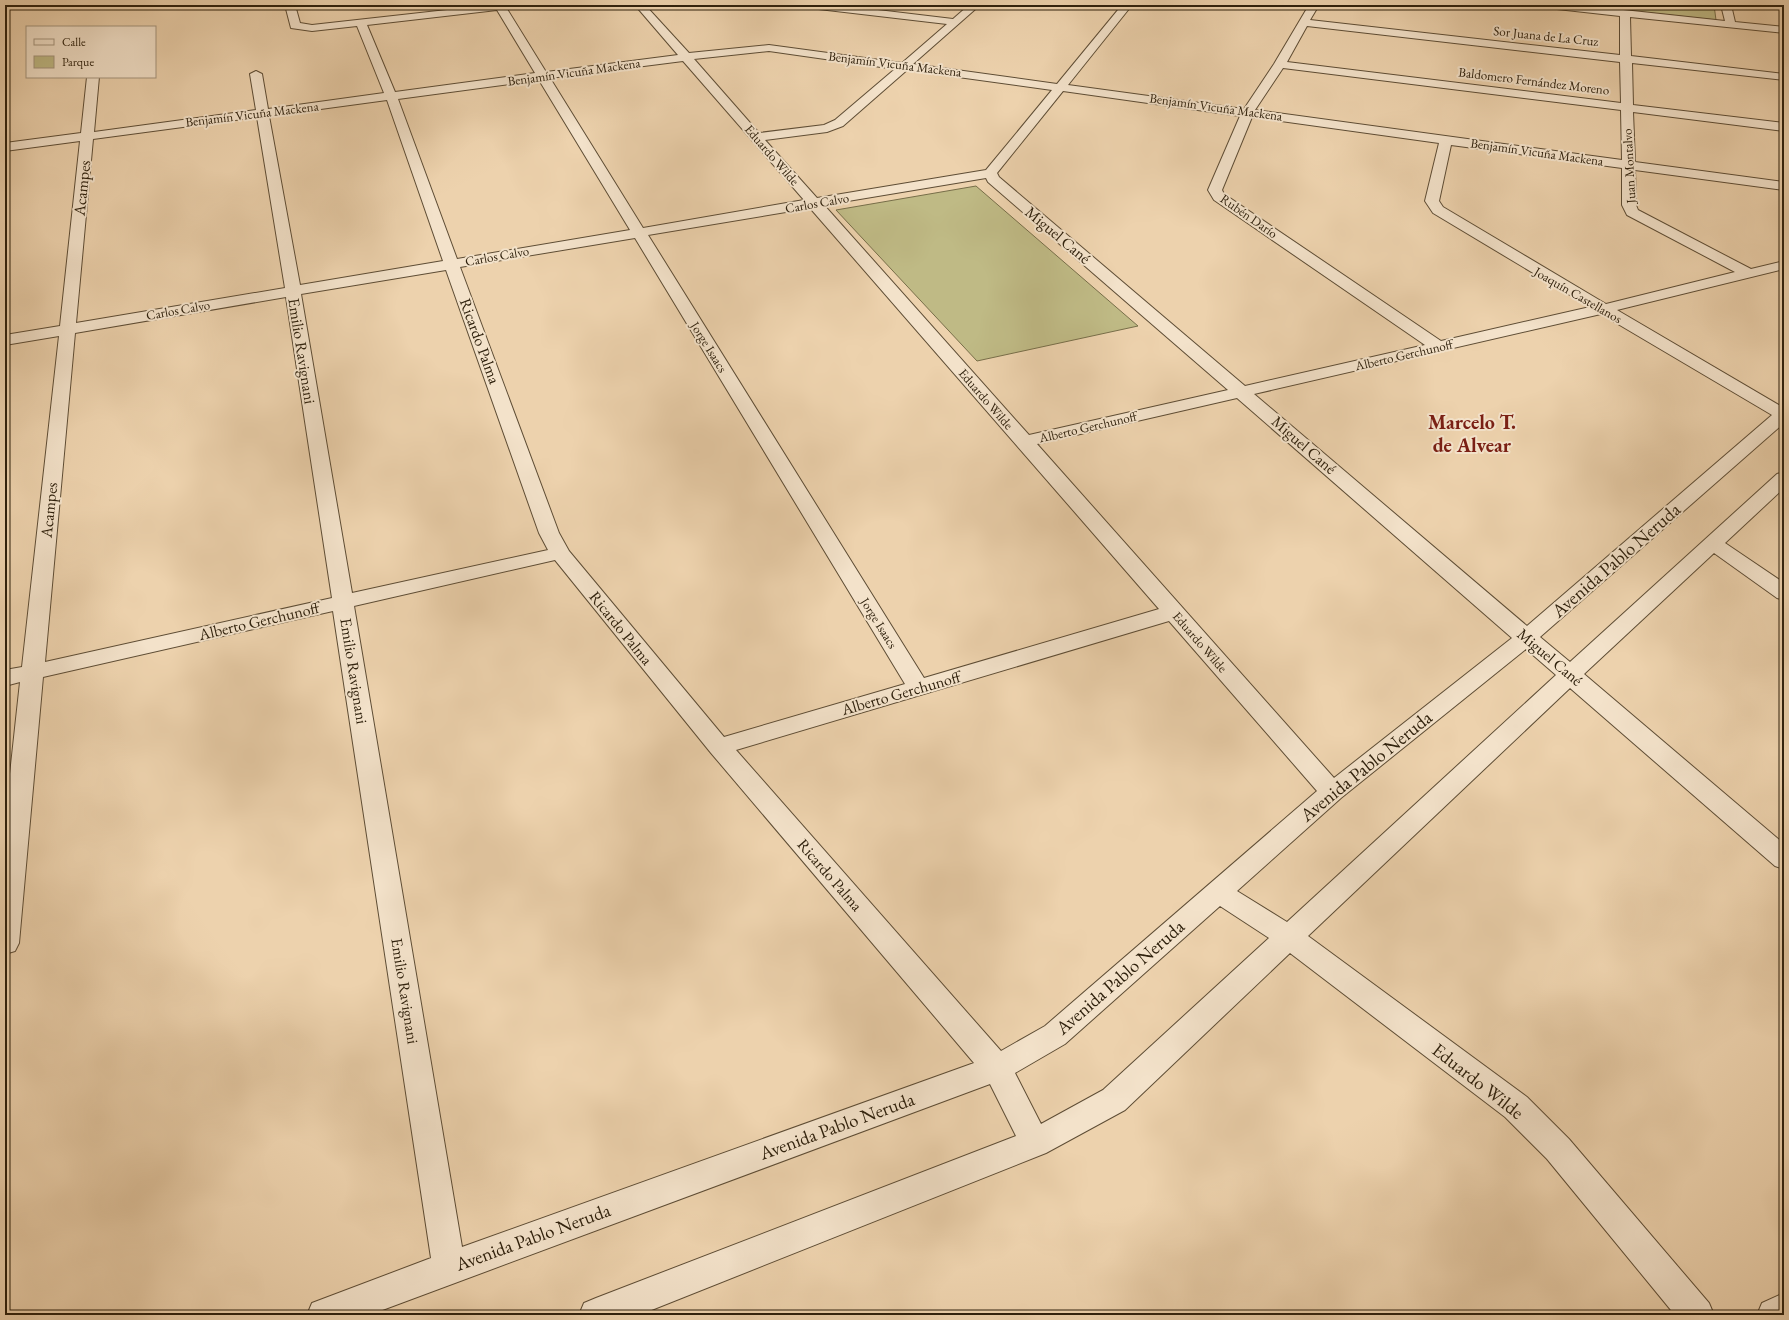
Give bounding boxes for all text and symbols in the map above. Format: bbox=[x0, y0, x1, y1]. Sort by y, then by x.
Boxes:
street label: Sor Juana de La Cruz bbox=[1493, 22, 1599, 50]
legend bbox=[26, 26, 156, 78]
text: Calle bbox=[62, 34, 86, 50]
street label: Benjamín Vicuña Mackena bbox=[827, 47, 963, 81]
text: Parque bbox=[62, 54, 94, 70]
street label: Benjamín Vicuña Mackena bbox=[506, 54, 642, 90]
street label: Baldomero Fernández Moreno bbox=[1458, 63, 1610, 99]
street label: Benjamín Vicuña Mackena bbox=[1148, 89, 1284, 125]
street label: Benjamín Vicuña Mackena bbox=[184, 97, 320, 131]
street label: Eduardo Wilde bbox=[741, 121, 803, 189]
street label: Juan Montalvo bbox=[1619, 128, 1640, 205]
street label: Benjamín Vicuña Mackena bbox=[1469, 134, 1605, 170]
street label: Acampes bbox=[69, 159, 95, 218]
street label: Carlos Calvo bbox=[784, 189, 850, 217]
street label: Rubén Darío bbox=[1217, 190, 1281, 242]
street label: Miguel Cané bbox=[1021, 201, 1095, 269]
street label: Carlos Calvo bbox=[464, 242, 530, 270]
street label: Joaquín Castellanos bbox=[1530, 262, 1625, 327]
street label: Ricardo Palma bbox=[455, 295, 505, 387]
street label: Carlos Calvo bbox=[145, 296, 211, 324]
street label: Emilio Ravignani bbox=[283, 297, 321, 405]
street label: Jorge Isaacs bbox=[686, 317, 731, 376]
street label: Alberto Gerchunoff bbox=[1352, 335, 1456, 375]
street label: Eduardo Wilde bbox=[955, 365, 1017, 433]
street label: Alberto Gerchunoff bbox=[1036, 407, 1140, 447]
district label: Marcelo T. de Alvear bbox=[1428, 409, 1516, 458]
street label: Miguel Cané bbox=[1267, 411, 1341, 479]
street label: Acampes bbox=[36, 481, 62, 540]
street label: Avenida Pablo Neruda bbox=[1545, 497, 1686, 624]
street label: Ricardo Palma bbox=[585, 587, 658, 670]
street label: Jorge Isaacs bbox=[856, 593, 901, 652]
street label: Alberto Gerchunoff bbox=[196, 597, 323, 645]
street label: Eduardo Wilde bbox=[1169, 608, 1231, 676]
street label: Emilio Ravignani bbox=[335, 617, 373, 725]
street label: Miguel Cané bbox=[1513, 623, 1587, 691]
street label: Alberto Gerchunoff bbox=[838, 665, 965, 720]
street label: Avenida Pablo Neruda bbox=[1294, 705, 1438, 828]
street label: Ricardo Palma bbox=[793, 834, 868, 916]
street label: Avenida Pablo Neruda bbox=[1049, 914, 1190, 1041]
street label: Emilio Ravignani bbox=[386, 937, 424, 1045]
street label: Eduardo Wilde bbox=[1427, 1037, 1529, 1125]
street label: Avenida Pablo Neruda bbox=[755, 1086, 918, 1166]
street label: Avenida Pablo Neruda bbox=[451, 1197, 614, 1277]

